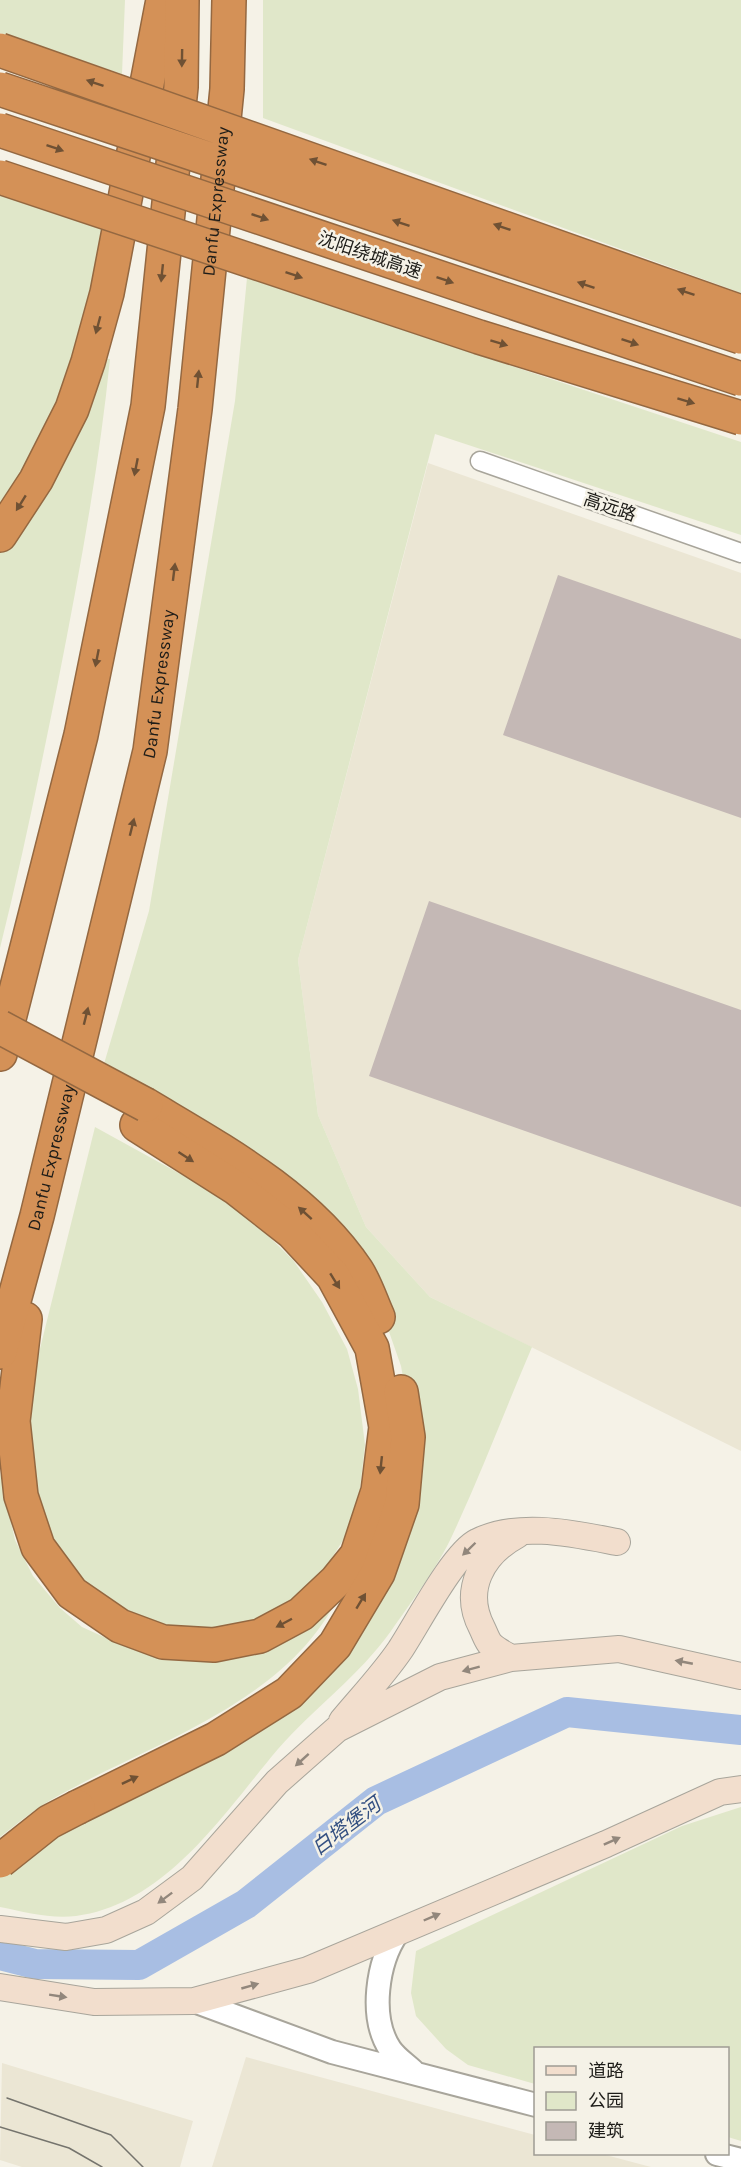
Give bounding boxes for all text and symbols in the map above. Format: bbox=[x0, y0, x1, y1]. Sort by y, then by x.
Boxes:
one-way arrow bbox=[177, 49, 187, 68]
one-way arrow bbox=[86, 78, 104, 88]
street label: Danfu Expressway bbox=[197, 125, 234, 277]
one-way arrow bbox=[46, 144, 64, 154]
one-way arrow bbox=[309, 157, 327, 167]
one-way arrow bbox=[251, 213, 269, 223]
one-way arrow bbox=[392, 218, 410, 227]
one-way arrow bbox=[493, 222, 511, 232]
street label: 沈阳绕城高速 bbox=[315, 227, 425, 283]
one-way arrow bbox=[157, 264, 167, 283]
one-way arrow bbox=[285, 271, 303, 280]
one-way arrow bbox=[436, 275, 454, 285]
one-way arrow bbox=[577, 280, 595, 289]
one-way arrow bbox=[677, 287, 695, 297]
one-way arrow bbox=[93, 316, 102, 334]
one-way arrow bbox=[621, 337, 639, 347]
one-way arrow bbox=[490, 339, 508, 348]
one-way arrow bbox=[193, 369, 203, 388]
one-way arrow bbox=[677, 397, 695, 406]
one-way arrow bbox=[131, 457, 140, 476]
street label: 高远路 bbox=[581, 488, 639, 526]
one-way arrow bbox=[16, 495, 27, 511]
one-way arrow bbox=[169, 563, 178, 582]
street label: Danfu Expressway bbox=[138, 608, 180, 761]
one-way arrow bbox=[92, 648, 101, 667]
one-way arrow bbox=[127, 817, 137, 836]
one-way arrow bbox=[81, 1007, 91, 1025]
street label: Danfu Expressway bbox=[22, 1082, 80, 1233]
one-way arrow bbox=[178, 1151, 194, 1162]
one-way arrow bbox=[298, 1207, 313, 1220]
one-way arrow bbox=[329, 1273, 340, 1289]
one-way arrow bbox=[377, 1455, 386, 1474]
one-way arrow bbox=[462, 1542, 476, 1556]
one-way arrow bbox=[356, 1592, 366, 1609]
one-way arrow bbox=[275, 1618, 292, 1628]
one-way arrow bbox=[674, 1657, 693, 1666]
one-way arrow bbox=[462, 1664, 480, 1674]
one-way arrow bbox=[294, 1753, 309, 1767]
one-way arrow bbox=[121, 1776, 138, 1785]
water label: 白塔堡河 bbox=[307, 1791, 388, 1860]
one-way arrow bbox=[603, 1836, 621, 1846]
one-way arrow bbox=[157, 1892, 173, 1904]
one-way arrow bbox=[424, 1912, 442, 1922]
one-way arrow bbox=[241, 1981, 259, 1990]
one-way arrow bbox=[48, 1992, 67, 2001]
legend bbox=[534, 2047, 729, 2155]
text: 道路 bbox=[588, 2060, 624, 2082]
text: 公园 bbox=[588, 2090, 624, 2112]
text: 建筑 bbox=[588, 2120, 624, 2142]

